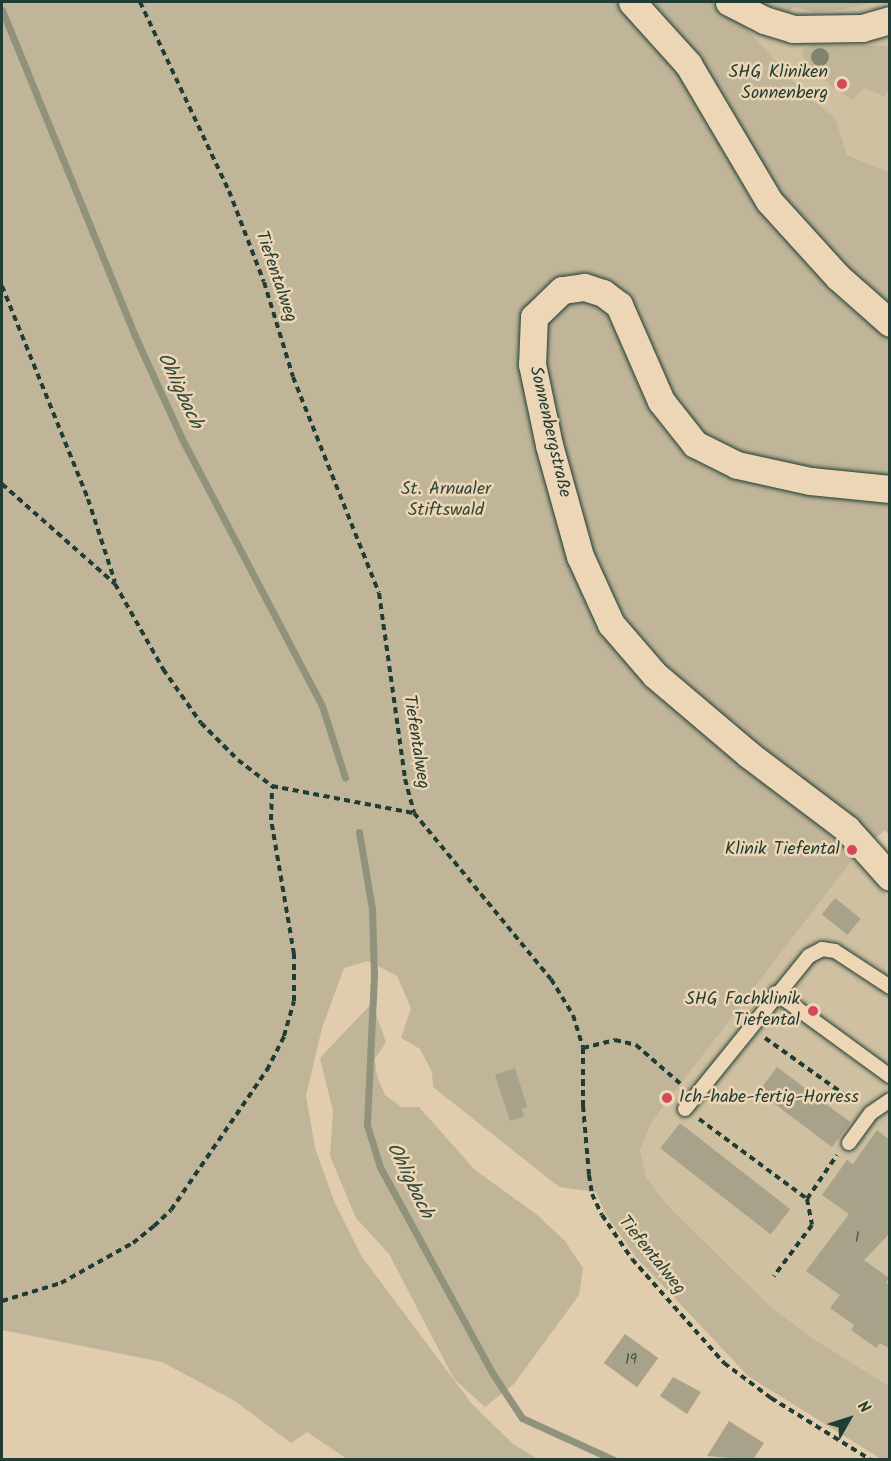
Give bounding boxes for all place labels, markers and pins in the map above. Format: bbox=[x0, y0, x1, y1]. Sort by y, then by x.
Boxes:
place label: SHG Kliniken Sonnenberg bbox=[729, 63, 828, 106]
marker: SHG Kliniken Sonnenberg bbox=[833, 75, 851, 93]
place label: Klinik Tiefental bbox=[725, 839, 840, 861]
marker: Klinik Tiefental bbox=[845, 843, 859, 857]
place label: SHG Fachklinik Tiefental bbox=[685, 990, 800, 1032]
marker: SHG Fachklinik Tiefental bbox=[804, 1002, 822, 1020]
place label: Ich-habe-fertig-Horress bbox=[679, 1087, 859, 1109]
marker: Ich-habe-fertig-Horress bbox=[660, 1091, 674, 1105]

